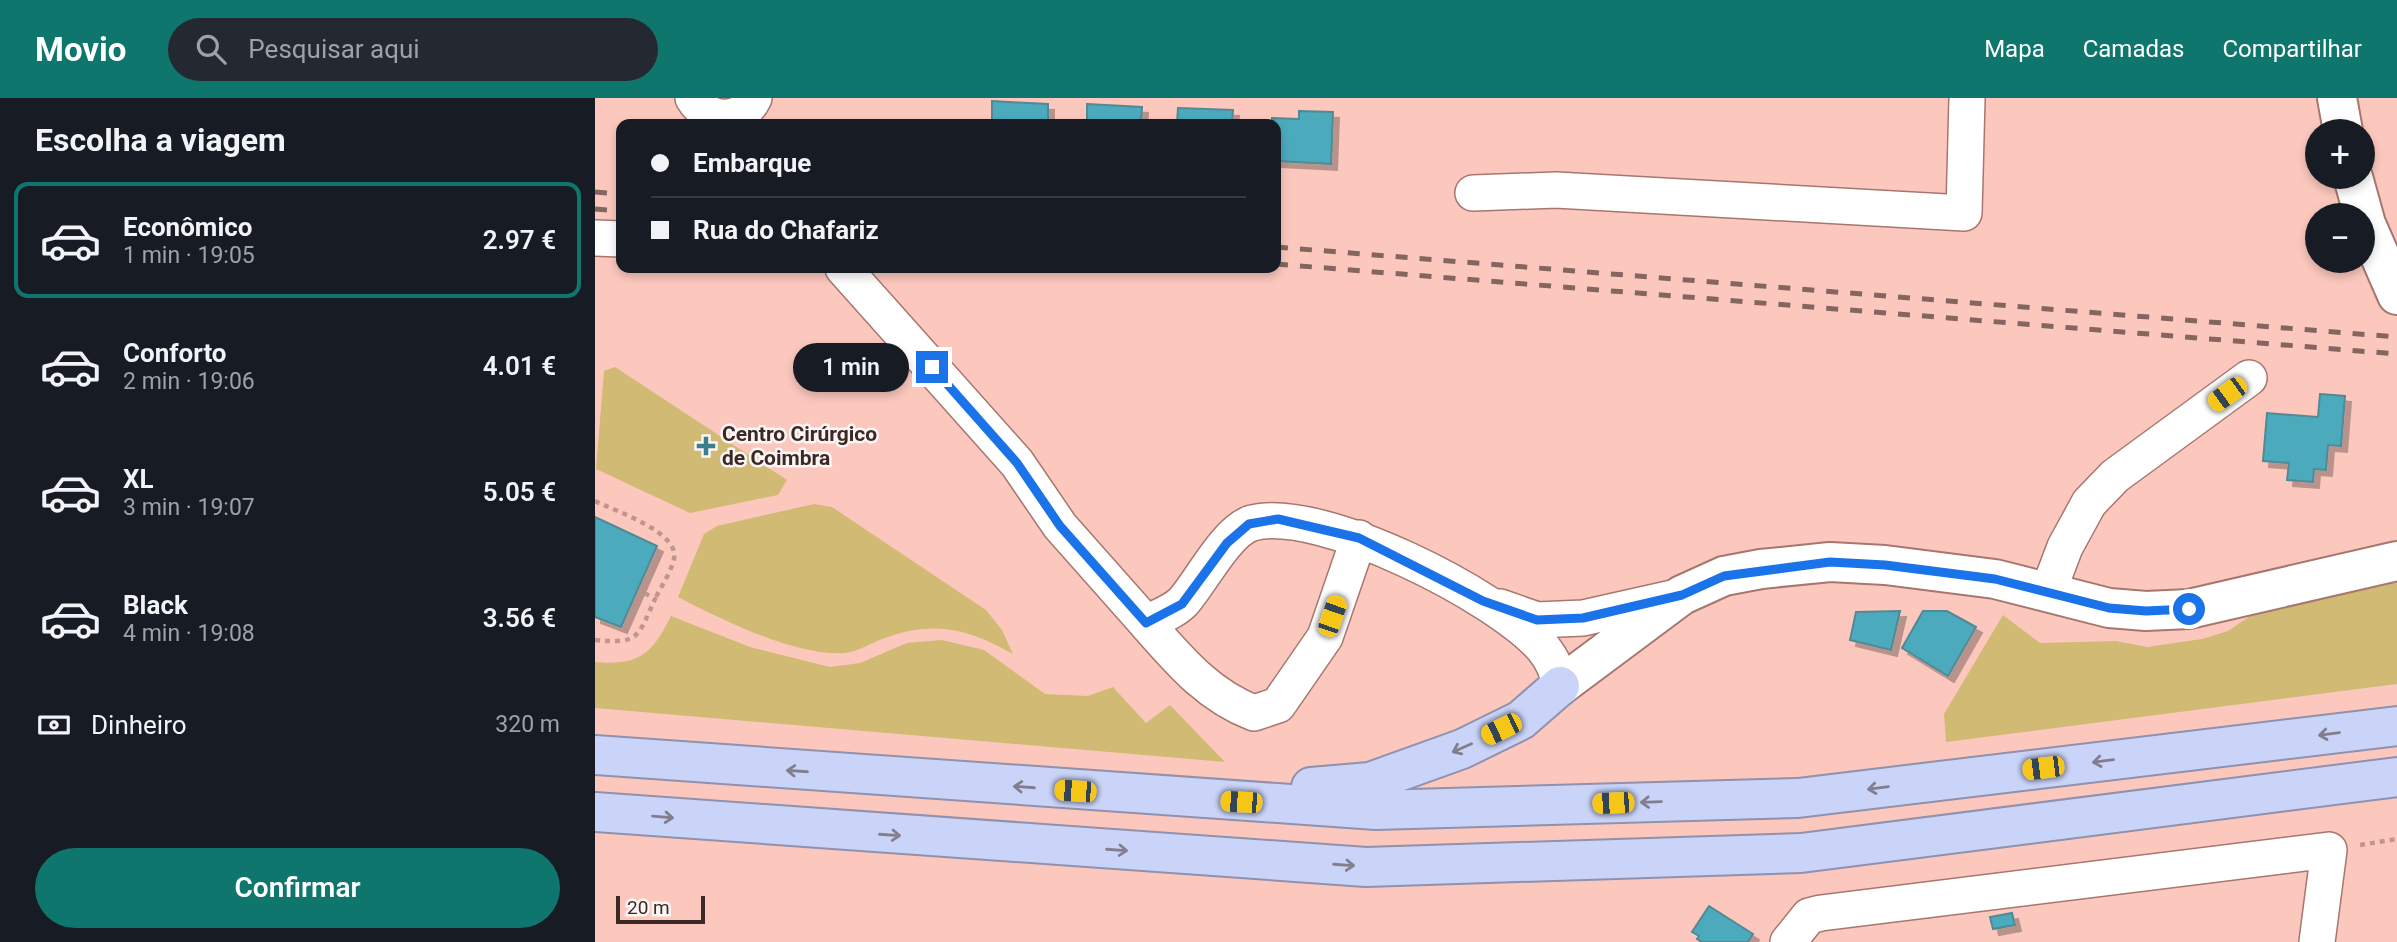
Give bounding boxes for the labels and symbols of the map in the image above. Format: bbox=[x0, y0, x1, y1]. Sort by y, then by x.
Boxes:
callout: 1 min bbox=[792, 342, 907, 392]
route end bbox=[916, 351, 948, 383]
car bbox=[2204, 373, 2251, 415]
place label: Centro Cirúrgico de Coimbra bbox=[722, 422, 877, 470]
marker: Centro Cirúrgico de Coimbra bbox=[696, 436, 716, 456]
car bbox=[1316, 593, 1349, 639]
route start bbox=[2173, 593, 2205, 625]
car bbox=[1478, 710, 1525, 748]
one-way arrow bbox=[2318, 727, 2341, 740]
one-way arrow bbox=[1452, 742, 1473, 755]
car bbox=[2021, 755, 2066, 781]
one-way arrow bbox=[2093, 755, 2115, 768]
one-way arrow bbox=[786, 764, 809, 777]
car bbox=[1054, 779, 1097, 803]
one-way arrow bbox=[1013, 780, 1035, 793]
one-way arrow bbox=[1867, 782, 1889, 795]
car bbox=[1220, 790, 1263, 814]
car bbox=[1592, 792, 1635, 814]
one-way arrow bbox=[1639, 796, 1662, 809]
one-way arrow bbox=[651, 811, 674, 824]
one-way arrow bbox=[878, 829, 901, 842]
one-way arrow bbox=[1105, 844, 1128, 857]
one-way arrow bbox=[1332, 859, 1355, 872]
scale bar bbox=[616, 893, 705, 925]

